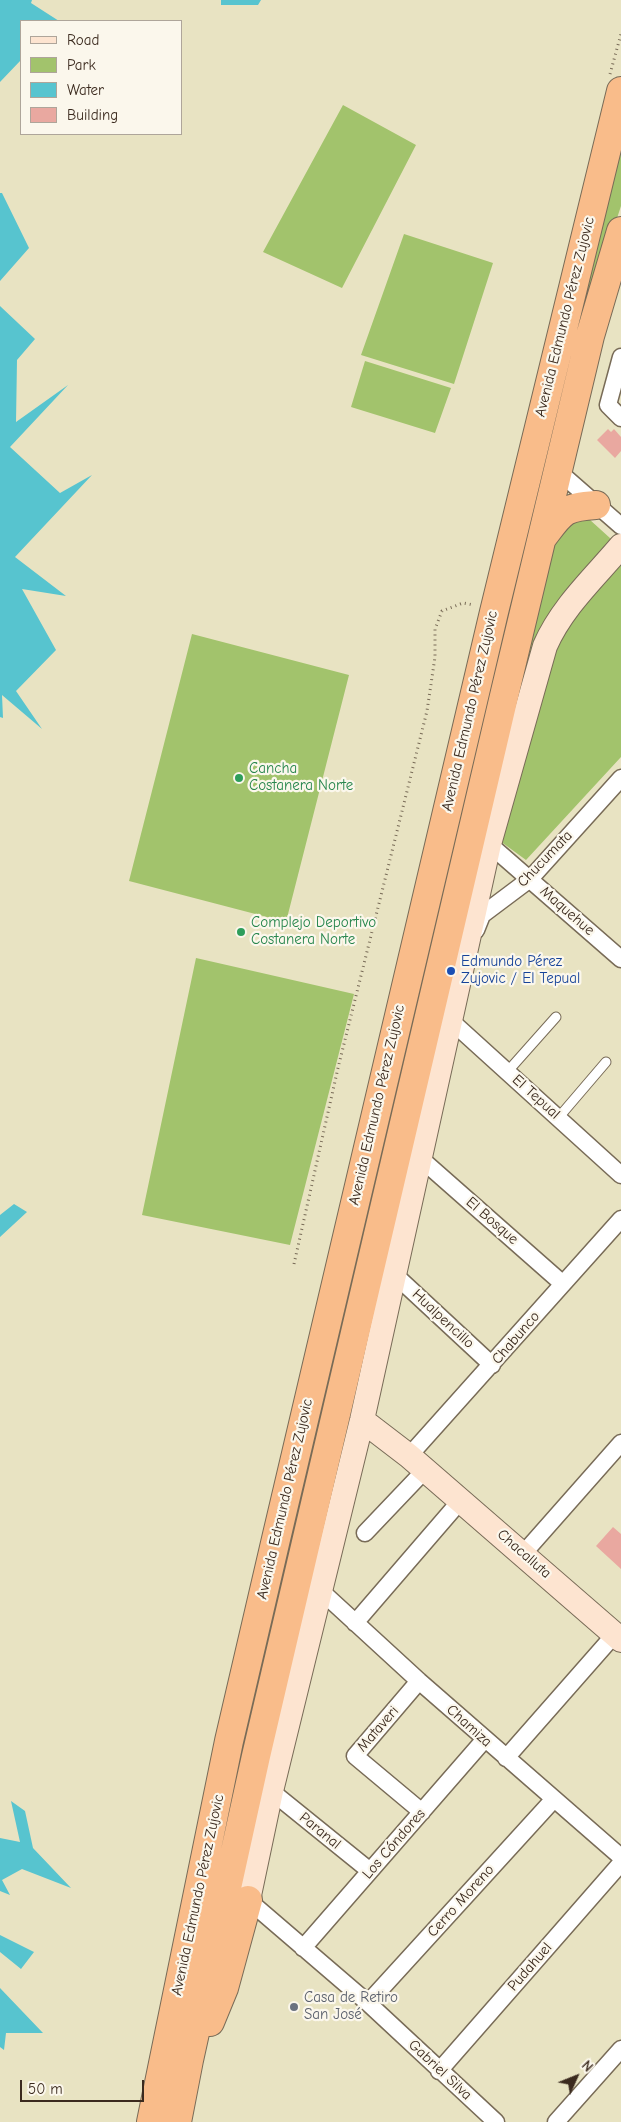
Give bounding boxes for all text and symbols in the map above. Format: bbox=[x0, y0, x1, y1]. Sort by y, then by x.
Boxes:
legend bbox=[20, 20, 182, 135]
text: Road bbox=[67, 31, 99, 49]
text: Park bbox=[67, 56, 96, 74]
text: Water bbox=[67, 81, 104, 99]
text: Building bbox=[67, 106, 118, 124]
street label: Avenida Edmundo Pérez Zujovic bbox=[531, 215, 599, 419]
street label: Avenida Edmundo Pérez Zujovic bbox=[438, 609, 502, 813]
place label: Cancha Costanera Norte bbox=[249, 760, 353, 795]
marker: Cancha Costanera Norte bbox=[233, 772, 245, 784]
street label: Chucumata bbox=[514, 827, 576, 891]
street label: Maquehue bbox=[536, 882, 598, 940]
place label: Complejo Deportivo Costanera Norte bbox=[251, 914, 376, 949]
marker: Complejo Deportivo Costanera Norte bbox=[235, 926, 247, 938]
place label: Edmundo Pérez Zujovic / El Tepual bbox=[461, 953, 580, 988]
marker: Edmundo Pérez Zujovic / El Tepual bbox=[445, 965, 457, 977]
street label: Avenida Edmundo Pérez Zujovic bbox=[345, 1003, 409, 1207]
street label: El Tepual bbox=[508, 1071, 564, 1123]
street label: El Bosque bbox=[462, 1193, 522, 1249]
street label: Hualpencillo bbox=[408, 1286, 478, 1352]
street label: Chabunco bbox=[488, 1308, 544, 1368]
street label: Avenida Edmundo Pérez Zujovic bbox=[253, 1397, 317, 1601]
street label: Chacalluta bbox=[493, 1526, 555, 1582]
street label: Chamiza bbox=[443, 1701, 495, 1751]
street label: Mataveri bbox=[353, 1702, 403, 1756]
street label: Avenida Edmundo Pérez Zujovic bbox=[168, 1793, 228, 1997]
street label: Los Cóndores bbox=[359, 1805, 429, 1883]
street label: Paranal bbox=[296, 1809, 344, 1853]
street label: Cerro Moreno bbox=[424, 1861, 498, 1941]
street label: Pudahuel bbox=[504, 1939, 556, 1995]
place label: Casa de Retiro San José bbox=[304, 1989, 398, 2024]
marker: Casa de Retiro San José bbox=[288, 2001, 300, 2013]
street label: Gabriel Silva bbox=[404, 2036, 476, 2104]
north arrow bbox=[551, 2052, 601, 2102]
text: N bbox=[578, 2057, 596, 2075]
scale bar bbox=[22, 2070, 146, 2102]
text: 50 m bbox=[28, 2080, 63, 2098]

